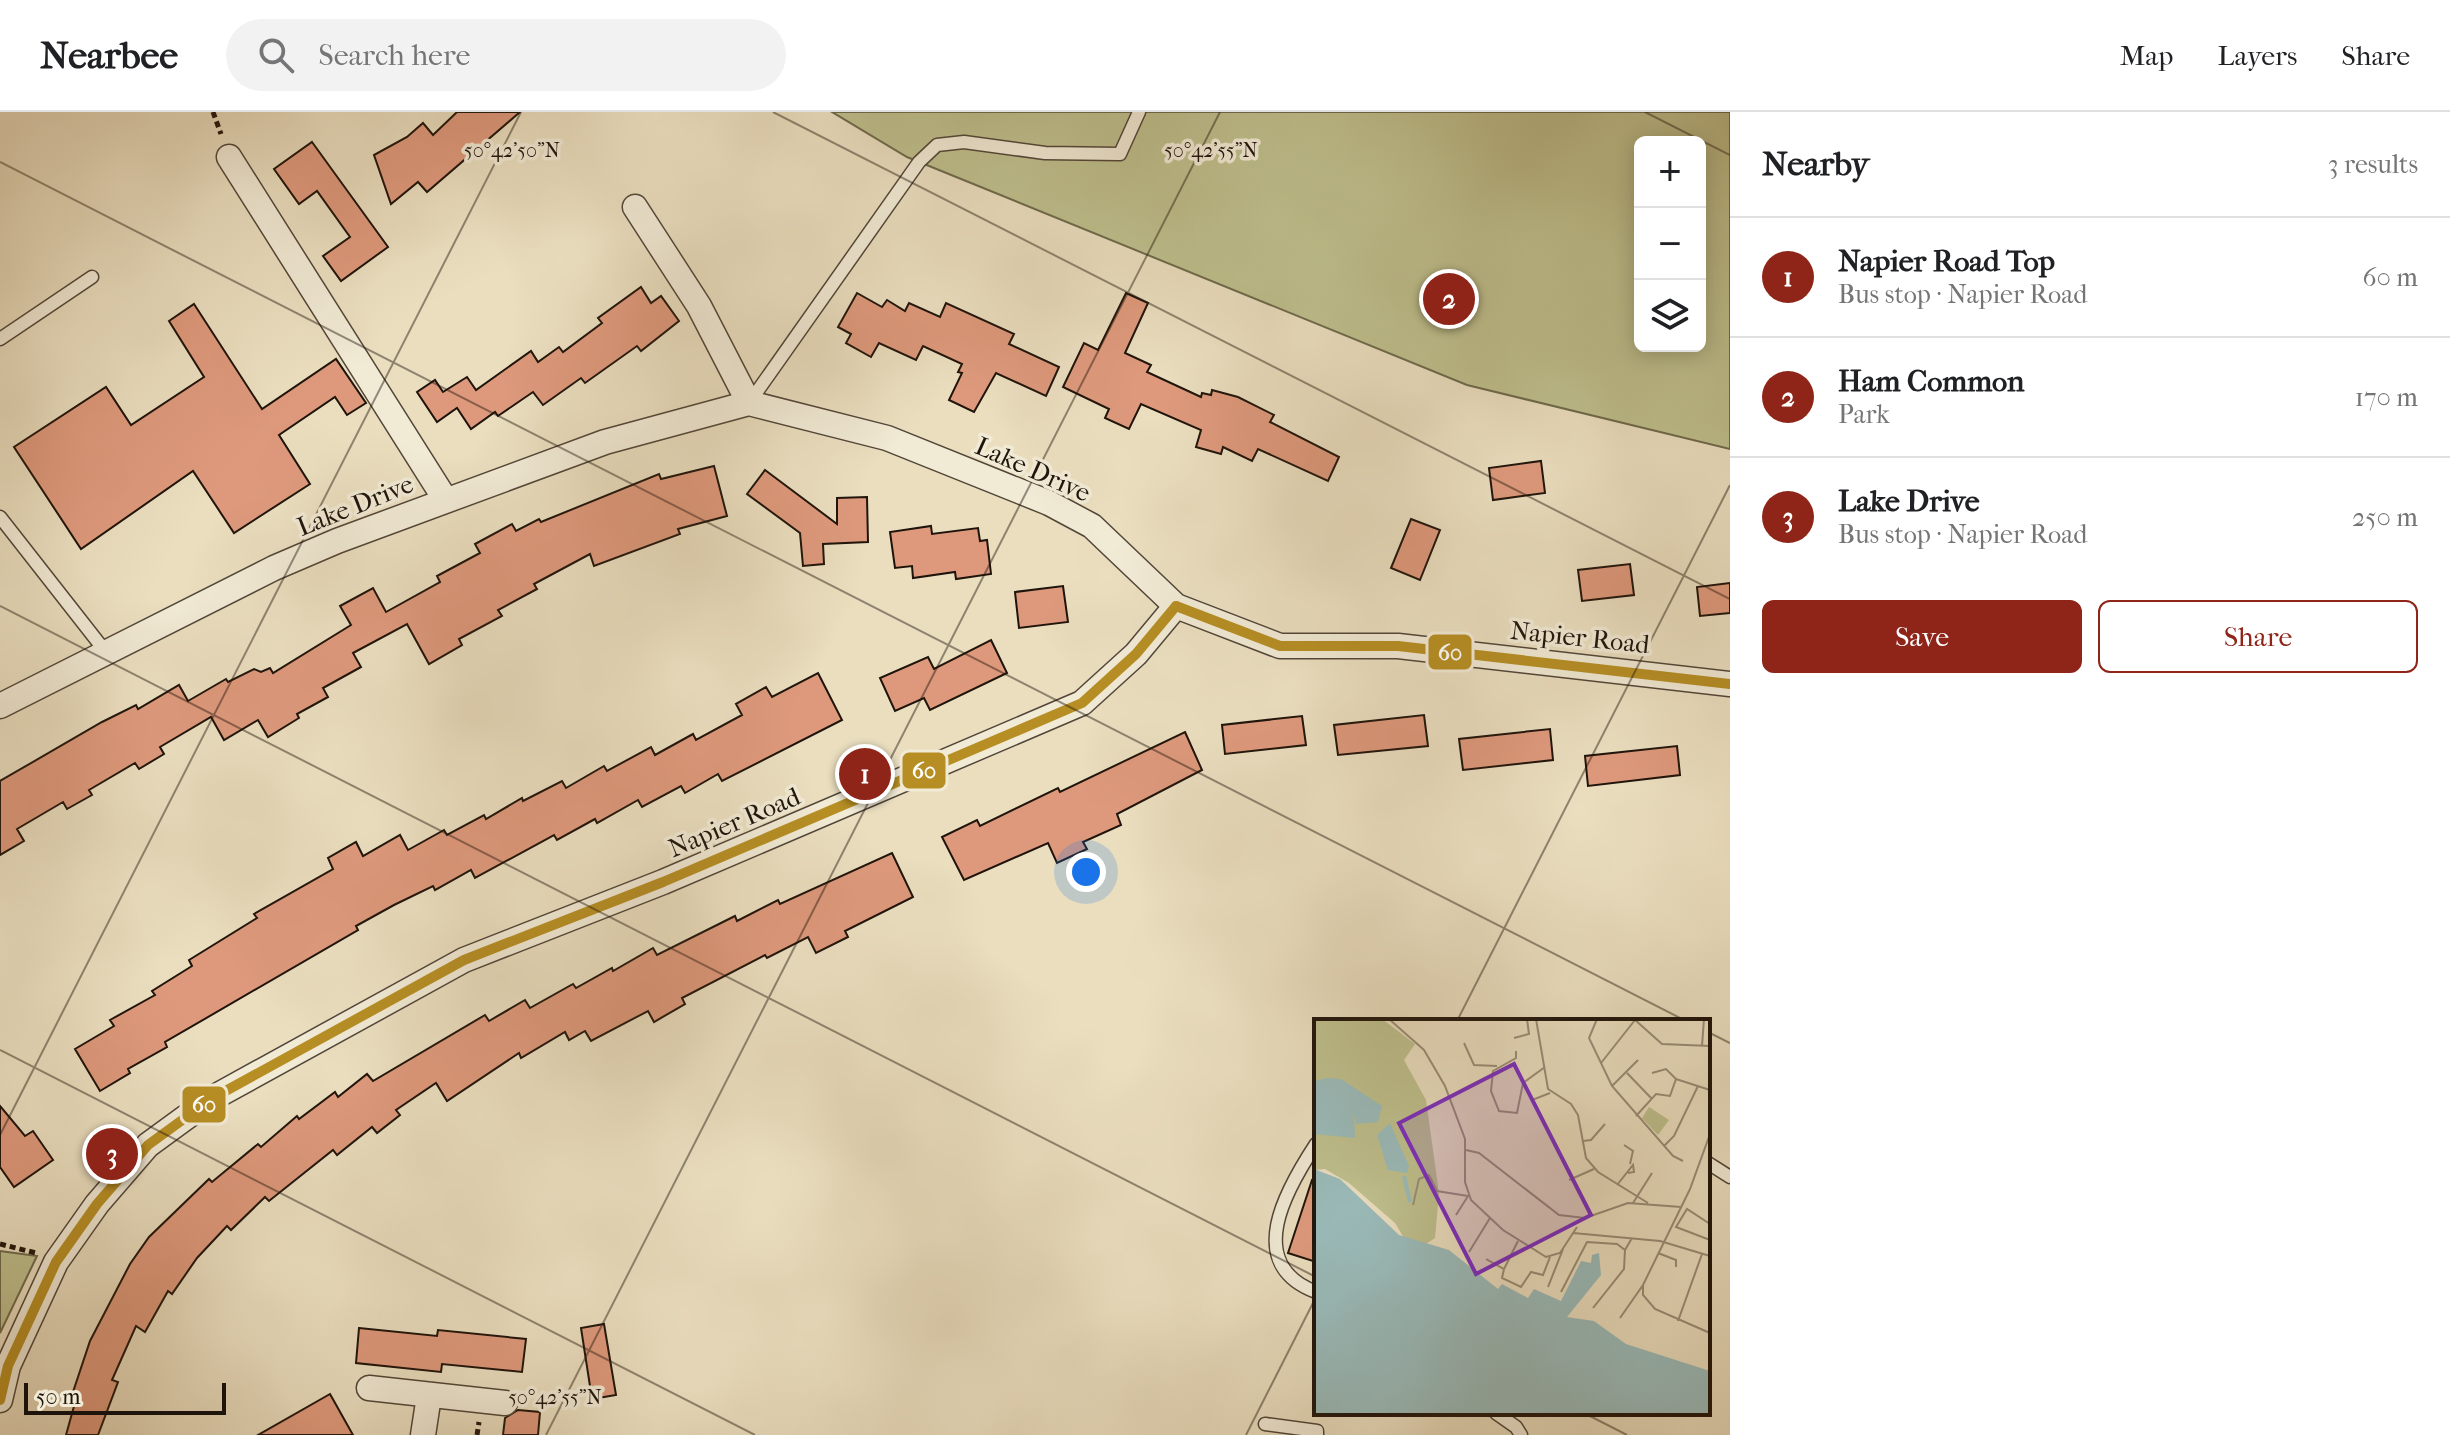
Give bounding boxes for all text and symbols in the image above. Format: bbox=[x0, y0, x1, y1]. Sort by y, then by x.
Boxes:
search box bbox=[226, 19, 786, 91]
text: Nearbee bbox=[40, 33, 178, 78]
icon: search bbox=[254, 33, 298, 77]
text: Search here bbox=[318, 38, 470, 73]
text: Map bbox=[2120, 39, 2173, 72]
text: Layers bbox=[2217, 39, 2297, 72]
text: Share bbox=[2341, 39, 2410, 72]
map controls bbox=[1634, 136, 1706, 352]
button: + bbox=[1634, 136, 1706, 208]
text: 50°42'50"N bbox=[464, 139, 560, 162]
text: 50°42'55"N bbox=[1164, 139, 1258, 162]
text: Nearby bbox=[1762, 144, 1869, 184]
text: 3 results bbox=[2328, 149, 2418, 180]
button: − bbox=[1634, 208, 1706, 280]
text: Napier Road Top bbox=[1838, 244, 2055, 279]
text: 1 bbox=[1783, 262, 1793, 293]
text: 60 m bbox=[2362, 262, 2418, 293]
pin: 2 bbox=[1423, 269, 1475, 329]
text: Bus stop · Napier Road bbox=[1838, 279, 2087, 310]
button: layers bbox=[1634, 280, 1706, 352]
text: Ham Common bbox=[1838, 364, 2024, 399]
text: 2 bbox=[1781, 382, 1795, 413]
text: 170 m bbox=[2355, 382, 2418, 413]
text: Park bbox=[1838, 399, 1890, 430]
street label: Lake Drive bbox=[970, 430, 1095, 509]
street label: Lake Drive bbox=[292, 468, 418, 543]
text: Lake Drive bbox=[1838, 484, 1980, 519]
text: 3 bbox=[1783, 502, 1793, 533]
text: 250 m bbox=[2352, 502, 2418, 533]
text: Bus stop · Napier Road bbox=[1838, 519, 2087, 550]
button: Save bbox=[1762, 600, 2082, 673]
button: Share bbox=[2098, 600, 2418, 673]
street label: Napier Road bbox=[1509, 615, 1652, 660]
line badge: 60 bbox=[1427, 633, 1473, 671]
text: 60 bbox=[1438, 640, 1462, 666]
pin: 1 bbox=[839, 744, 891, 804]
line badge: 60 bbox=[901, 751, 947, 790]
text: 60 bbox=[912, 758, 936, 784]
street label: Napier Road bbox=[664, 781, 805, 864]
your location bbox=[1066, 852, 1106, 892]
inset map bbox=[1314, 1019, 1710, 1415]
line badge: 60 bbox=[181, 1085, 227, 1124]
text: 60 bbox=[192, 1092, 216, 1118]
pin: 3 bbox=[86, 1124, 138, 1184]
scale bar bbox=[24, 1379, 226, 1415]
text: 50 m bbox=[36, 1384, 81, 1410]
text: 50°42'55"N bbox=[508, 1386, 602, 1409]

